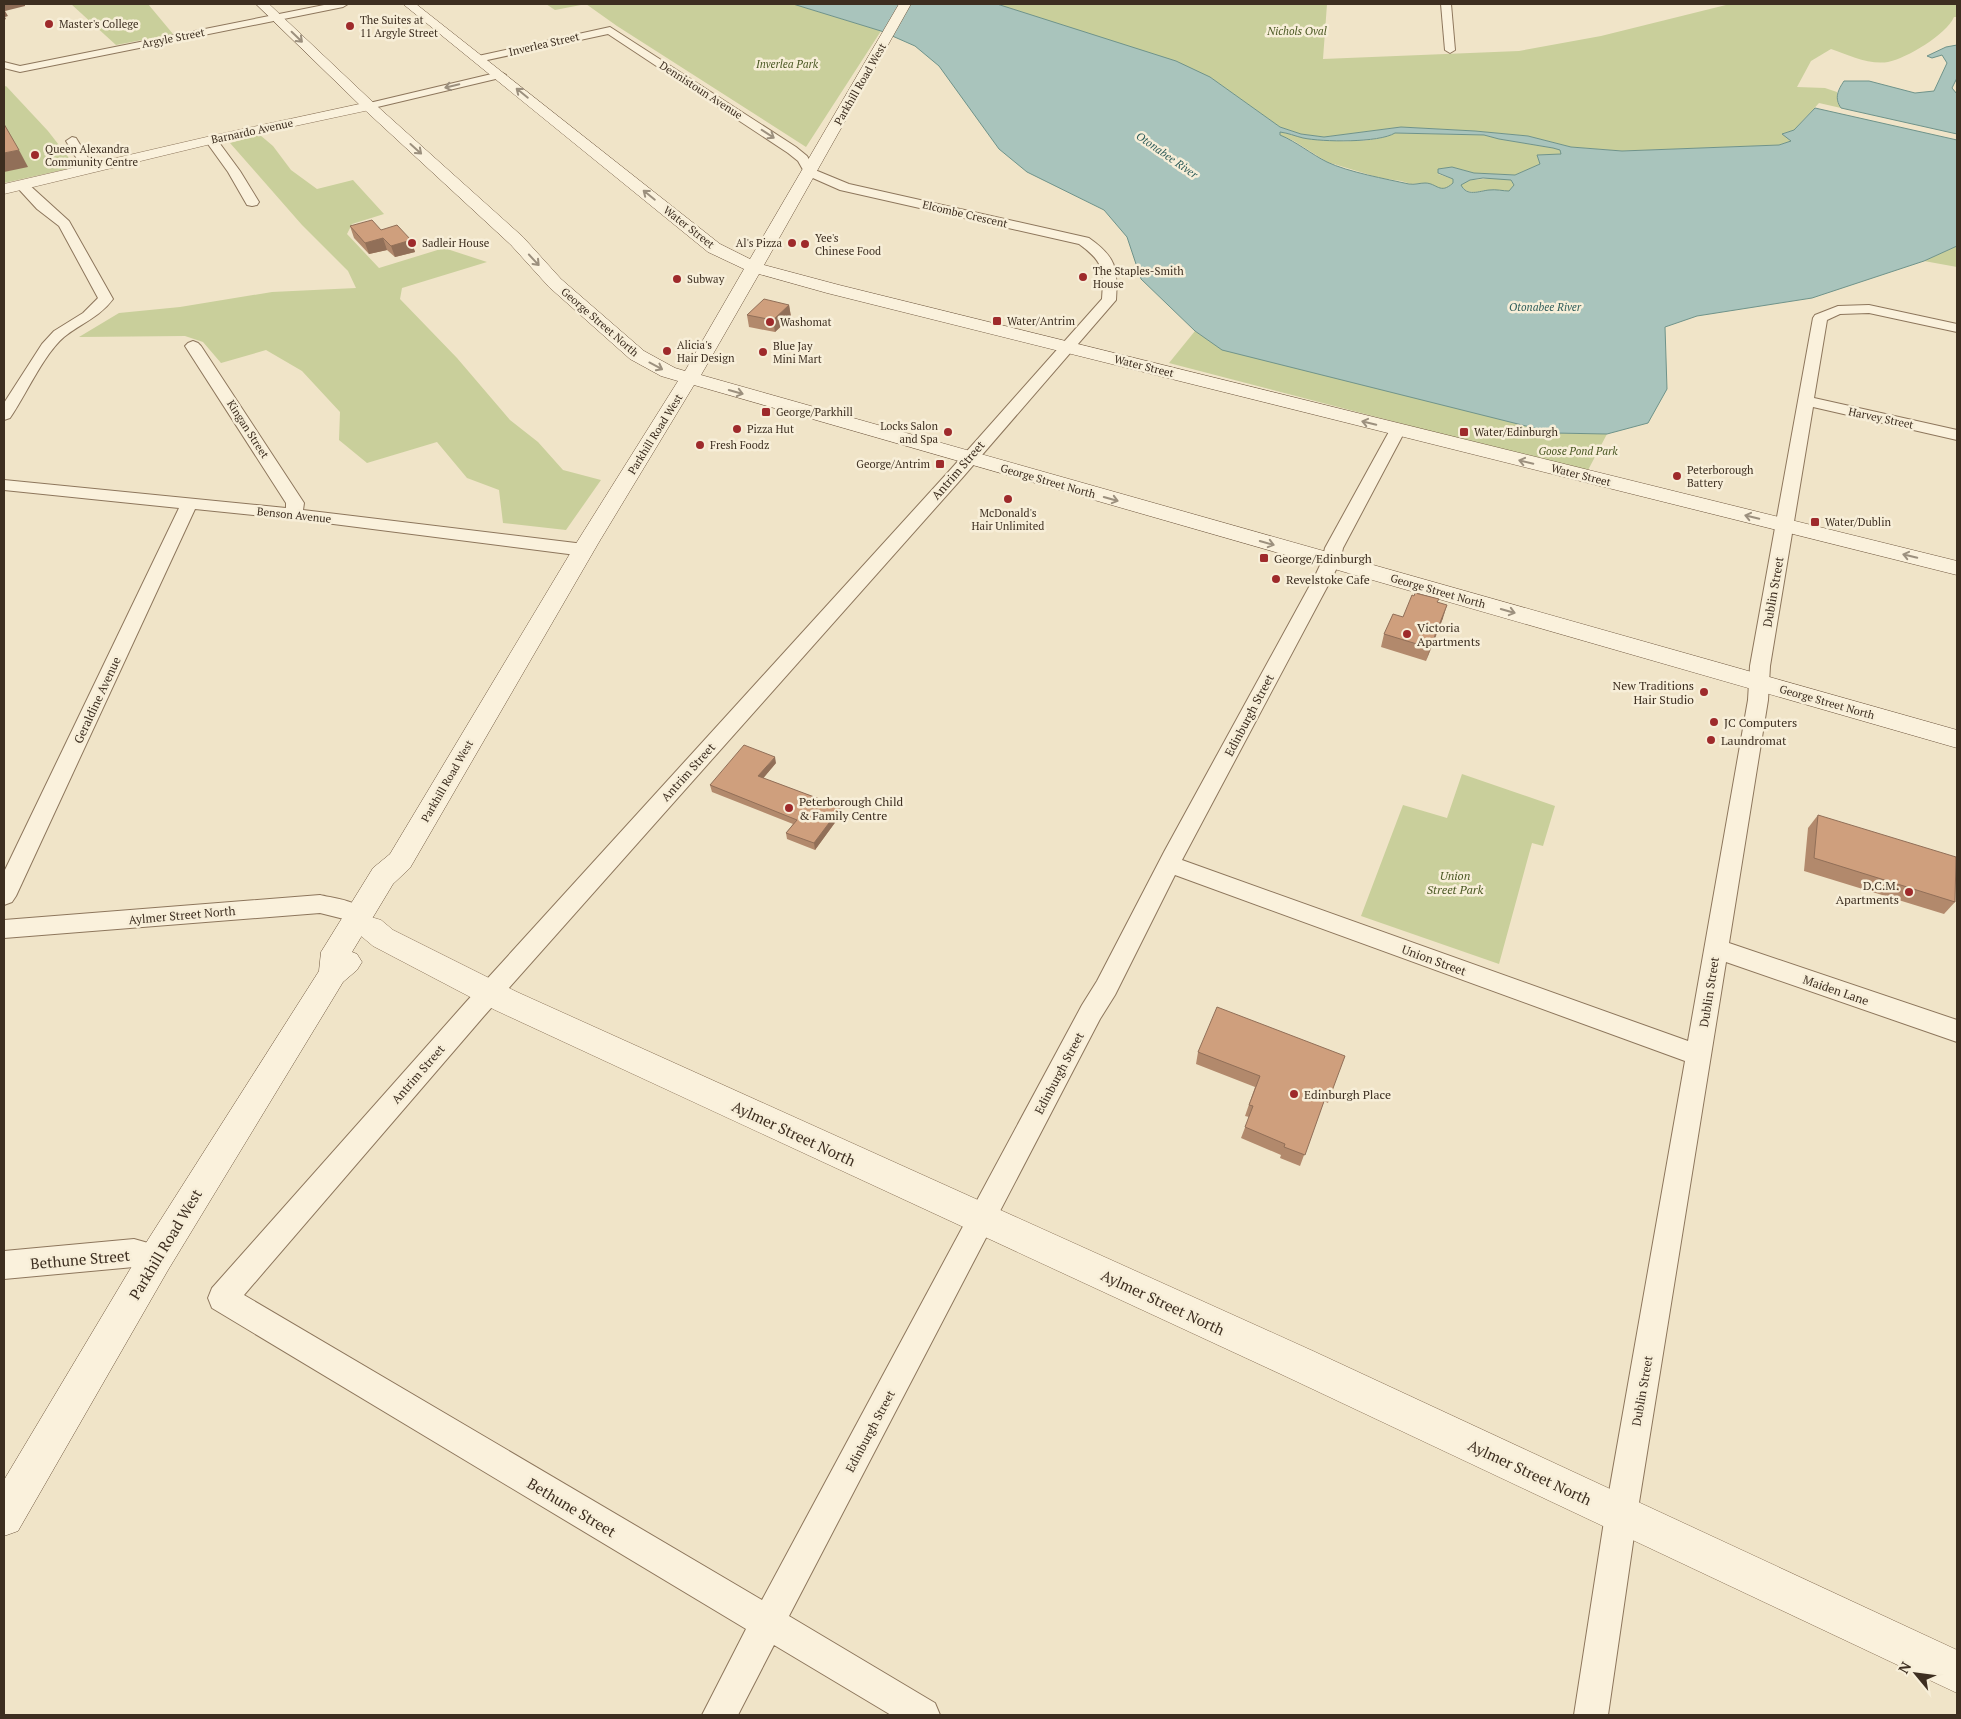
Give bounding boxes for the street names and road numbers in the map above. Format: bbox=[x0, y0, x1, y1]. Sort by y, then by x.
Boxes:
street label: Argyle Street bbox=[140, 25, 206, 51]
street label: Inverlea Street bbox=[507, 29, 581, 59]
street label: Parkhill Road West bbox=[831, 41, 889, 127]
street label: Dennistoun Avenue bbox=[657, 58, 745, 122]
street label: Barnardo Avenue bbox=[210, 115, 295, 147]
street label: Elcombe Crescent bbox=[921, 197, 1009, 231]
street label: Water Street bbox=[661, 203, 717, 251]
street label: George Street North bbox=[558, 284, 642, 360]
street label: Water Street bbox=[1113, 352, 1175, 380]
street label: Parkhill Road West bbox=[625, 391, 685, 477]
street label: Kingan Street bbox=[224, 397, 272, 461]
street label: Harvey Street bbox=[1847, 404, 1915, 432]
street label: Antrim Street bbox=[928, 437, 988, 503]
street label: George Street North bbox=[999, 461, 1098, 501]
street label: Water Street bbox=[1550, 461, 1612, 489]
street label: Benson Avenue bbox=[256, 504, 332, 526]
street label: Dublin Street bbox=[1759, 555, 1787, 628]
street label: George Street North bbox=[1389, 571, 1488, 611]
street label: Geraldine Avenue bbox=[70, 654, 124, 746]
street label: Edinburgh Street bbox=[1221, 671, 1277, 759]
street label: George Street North bbox=[1778, 682, 1877, 722]
street label: Parkhill Road West bbox=[418, 738, 476, 824]
street label: Antrim Street bbox=[658, 739, 718, 804]
street label: Aylmer Street North bbox=[128, 903, 236, 927]
street label: Union Street bbox=[1400, 941, 1469, 979]
street label: Dublin Street bbox=[1696, 955, 1722, 1028]
street label: Maiden Lane bbox=[1801, 972, 1871, 1008]
street label: Edinburgh Street bbox=[1031, 1029, 1087, 1117]
street label: Antrim Street bbox=[388, 1041, 448, 1107]
street label: Aylmer Street North bbox=[729, 1096, 859, 1171]
street label: Parkhill Road West bbox=[124, 1185, 206, 1303]
street label: Bethune Street bbox=[29, 1245, 131, 1273]
street label: Aylmer Street North bbox=[1098, 1265, 1228, 1340]
street label: Dublin Street bbox=[1628, 1354, 1656, 1427]
street label: Edinburgh Street bbox=[842, 1387, 898, 1475]
street label: Aylmer Street North bbox=[1465, 1435, 1595, 1510]
street label: Bethune Street bbox=[524, 1473, 620, 1542]

